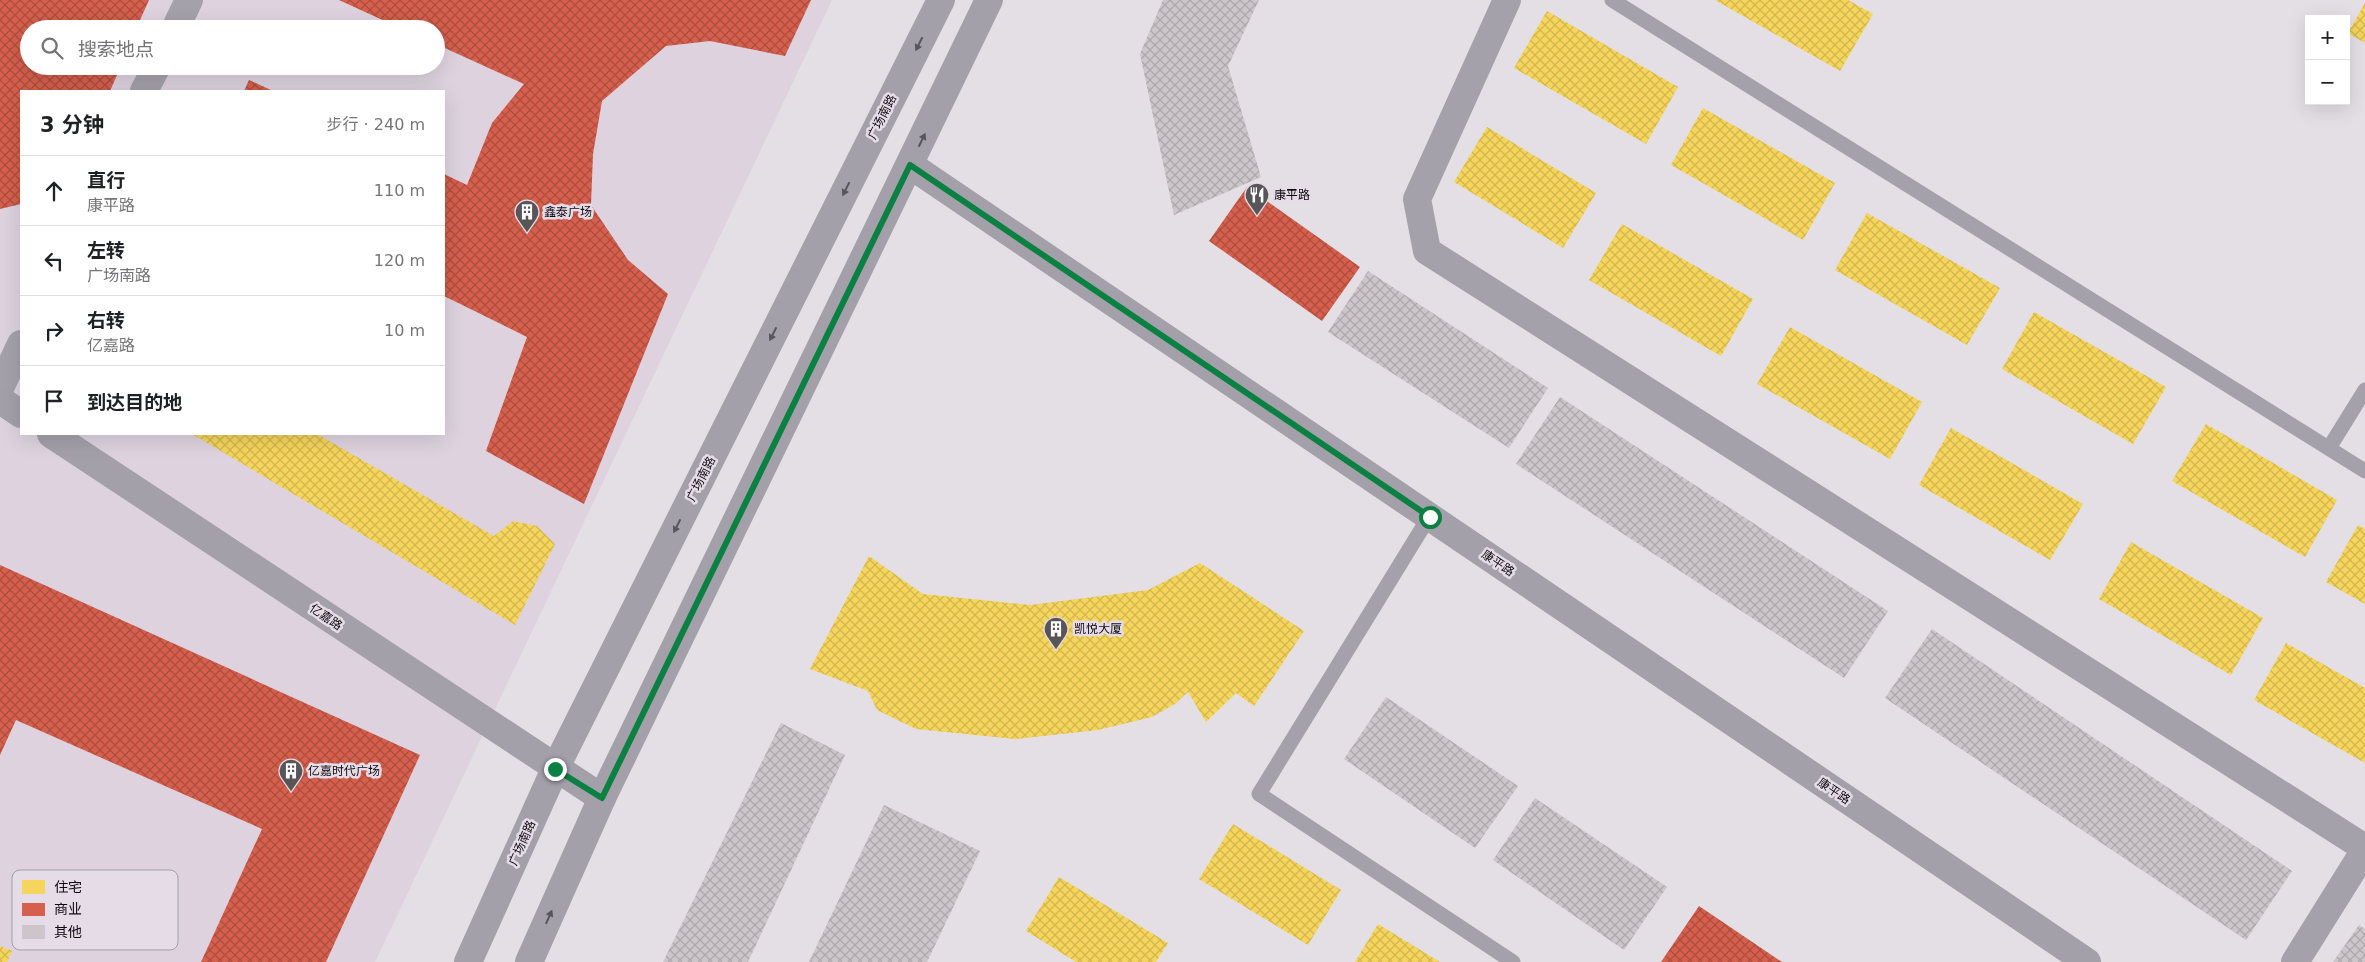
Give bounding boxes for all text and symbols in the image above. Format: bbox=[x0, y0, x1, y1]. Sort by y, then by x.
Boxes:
map controls bbox=[2305, 15, 2350, 105]
button: + bbox=[2305, 15, 2350, 60]
search box bbox=[20, 20, 445, 75]
icon: search bbox=[38, 34, 66, 62]
one-way arrow bbox=[915, 36, 923, 51]
text: 搜索地点 bbox=[78, 38, 154, 60]
button: − bbox=[2305, 60, 2350, 105]
street label: 广场南路 bbox=[865, 92, 899, 142]
text: 3 分钟 bbox=[40, 113, 104, 137]
text: 步行 · 240 m bbox=[327, 115, 425, 134]
one-way arrow bbox=[918, 133, 926, 147]
text: 直行 bbox=[87, 169, 125, 191]
icon: ahead bbox=[40, 177, 68, 205]
text: 110 m bbox=[374, 181, 425, 200]
one-way arrow bbox=[842, 182, 850, 196]
restaurant icon: 康平路 bbox=[1244, 182, 1270, 216]
place label: 康平路 bbox=[1274, 188, 1310, 202]
text: 康平路 bbox=[87, 196, 135, 215]
building icon: 鑫泰广场 bbox=[514, 199, 540, 233]
place label: 鑫泰广场 bbox=[544, 205, 592, 219]
text: 左转 bbox=[87, 239, 125, 261]
icon: left bbox=[40, 247, 68, 275]
text: 120 m bbox=[374, 251, 425, 270]
text: 广场南路 bbox=[87, 266, 151, 285]
text: 右转 bbox=[87, 309, 125, 331]
icon: right bbox=[40, 317, 68, 345]
text: 10 m bbox=[384, 321, 425, 340]
one-way arrow bbox=[769, 327, 777, 341]
text: 亿嘉路 bbox=[87, 336, 135, 355]
icon: arrive bbox=[40, 387, 68, 415]
text: 到达目的地 bbox=[87, 391, 182, 413]
street label: 广场南路 bbox=[684, 454, 718, 504]
route start bbox=[1419, 506, 1442, 529]
one-way arrow bbox=[673, 519, 681, 533]
street label: 康平路 bbox=[1479, 547, 1517, 579]
street label: 亿嘉路 bbox=[307, 601, 345, 633]
building icon: 凯悦大厦 bbox=[1043, 616, 1069, 650]
place label: 凯悦大厦 bbox=[1074, 622, 1122, 636]
building icon: 亿嘉时代广场 bbox=[278, 758, 304, 792]
route end bbox=[544, 758, 567, 781]
place label: 亿嘉时代广场 bbox=[308, 764, 380, 778]
street label: 康平路 bbox=[1815, 775, 1853, 807]
street label: 广场南路 bbox=[506, 818, 538, 868]
legend bbox=[12, 870, 178, 950]
text: 住宅 bbox=[54, 879, 82, 895]
text: 商业 bbox=[54, 901, 82, 917]
one-way arrow bbox=[546, 910, 554, 924]
text: 其他 bbox=[54, 924, 82, 940]

